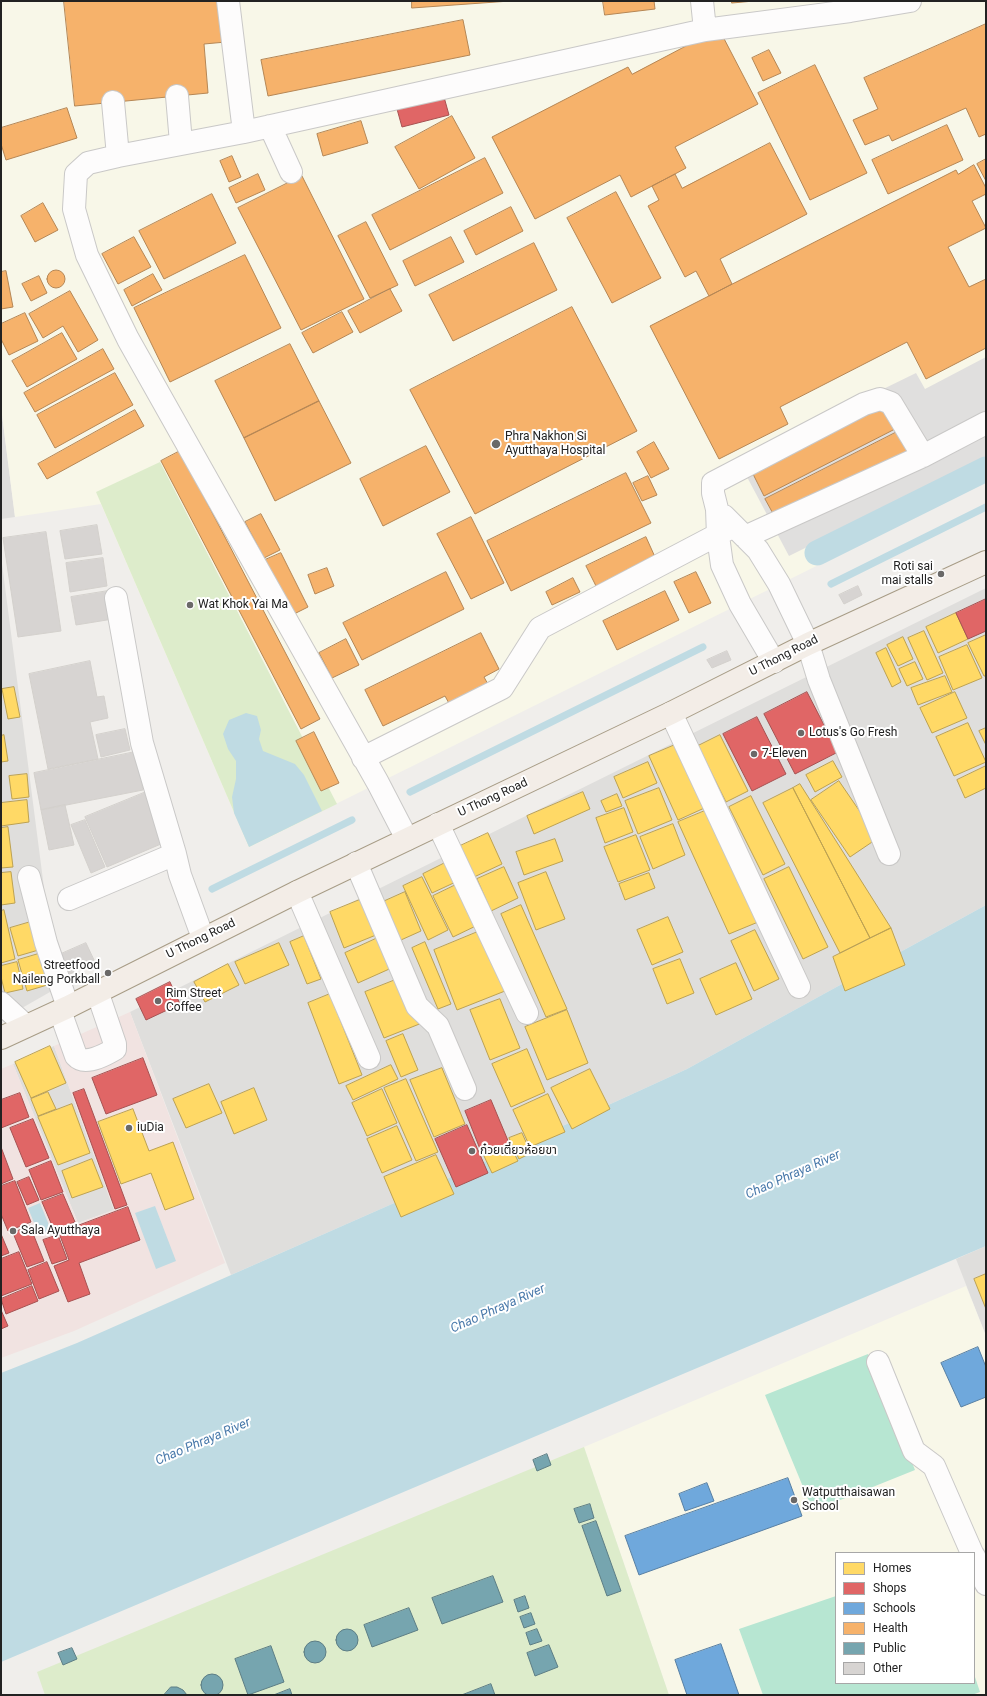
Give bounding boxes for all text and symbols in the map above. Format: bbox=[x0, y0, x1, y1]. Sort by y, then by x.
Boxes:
place label: Phra Nakhon Si Ayutthaya Hospital bbox=[505, 430, 605, 458]
marker: Phra Nakhon Si Ayutthaya Hospital bbox=[490, 438, 502, 450]
place label: Roti sai mai stalls bbox=[881, 560, 933, 588]
marker: Roti sai mai stalls bbox=[936, 569, 946, 579]
place label: Wat Khok Yai Ma bbox=[198, 598, 288, 612]
marker: Wat Khok Yai Ma bbox=[185, 600, 195, 610]
street label: U Thong Road bbox=[747, 633, 821, 679]
place label: Lotus's Go Fresh bbox=[809, 726, 897, 740]
marker: Lotus's Go Fresh bbox=[796, 728, 806, 738]
place label: 7-Eleven bbox=[762, 747, 807, 761]
marker: 7-Eleven bbox=[749, 749, 759, 759]
street label: U Thong Road bbox=[456, 776, 530, 820]
street label: U Thong Road bbox=[164, 916, 238, 962]
place label: Streetfood Naileng Porkball bbox=[13, 959, 100, 987]
marker: Streetfood Naileng Porkball bbox=[103, 968, 113, 978]
place label: Rim Street Coffee bbox=[166, 987, 221, 1015]
marker: Rim Street Coffee bbox=[153, 996, 163, 1006]
place label: iuDia bbox=[137, 1121, 164, 1135]
marker: iuDia bbox=[124, 1123, 134, 1133]
place label: ก๋วยเตี๋ยวห้อยขา bbox=[480, 1144, 557, 1158]
marker: ก๋วยเตี๋ยวห้อยขา bbox=[467, 1146, 477, 1156]
water label: Chao Phraya River bbox=[743, 1147, 843, 1203]
place label: Sala Ayutthaya bbox=[21, 1224, 100, 1238]
marker: Sala Ayutthaya bbox=[8, 1226, 18, 1236]
water label: Chao Phraya River bbox=[448, 1281, 548, 1337]
water label: Chao Phraya River bbox=[153, 1415, 253, 1469]
place label: Watputthaisawan School bbox=[802, 1486, 895, 1514]
marker: Watputthaisawan School bbox=[789, 1495, 799, 1505]
legend bbox=[835, 1552, 975, 1684]
text: Homes bbox=[873, 1561, 911, 1575]
text: Shops bbox=[873, 1581, 907, 1595]
text: Schools bbox=[873, 1601, 916, 1615]
text: Health bbox=[873, 1621, 908, 1635]
text: Public bbox=[873, 1641, 906, 1655]
text: Other bbox=[873, 1661, 902, 1675]

